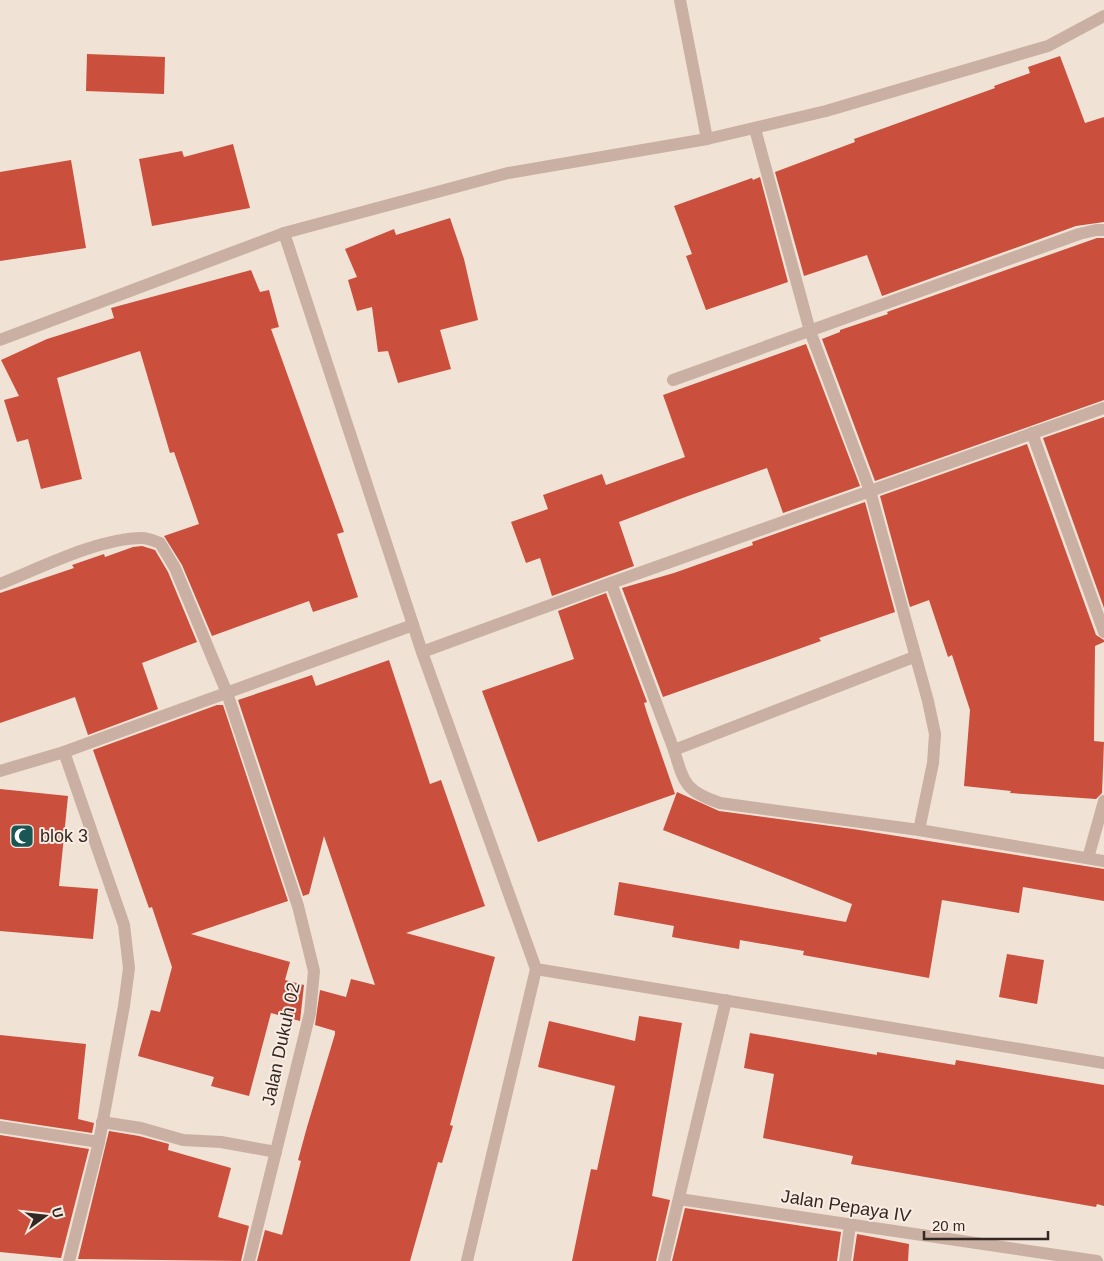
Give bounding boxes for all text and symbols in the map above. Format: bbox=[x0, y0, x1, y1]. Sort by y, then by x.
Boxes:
mosque icon: blok 3 bbox=[9, 823, 35, 849]
place label: blok 3 bbox=[40, 826, 88, 846]
street label: Jalan Dukuh 02 bbox=[258, 981, 304, 1107]
street label: Jalan Pepaya IV bbox=[780, 1186, 912, 1226]
north arrow bbox=[20, 1191, 70, 1241]
text: U bbox=[49, 1206, 67, 1220]
scale bar bbox=[924, 1208, 1048, 1240]
text: 20 m bbox=[932, 1217, 965, 1234]

